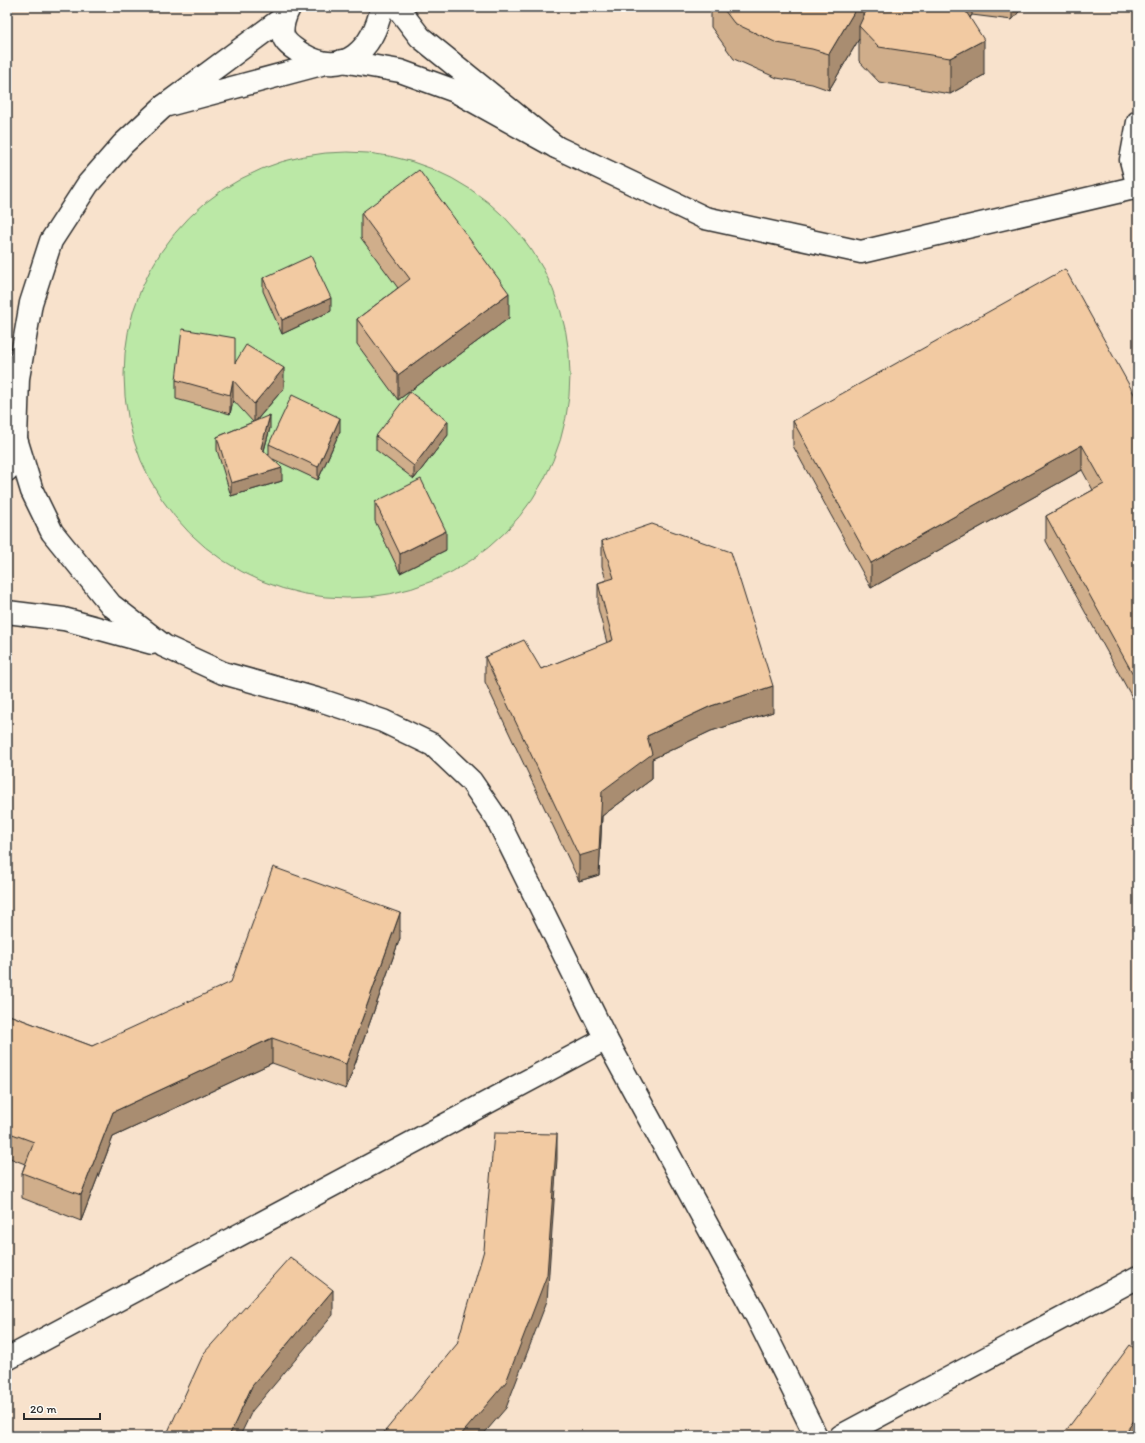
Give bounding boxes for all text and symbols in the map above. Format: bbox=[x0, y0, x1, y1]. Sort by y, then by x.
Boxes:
scale bar bbox=[24, 1395, 100, 1421]
text: 20 m bbox=[30, 1402, 57, 1416]

